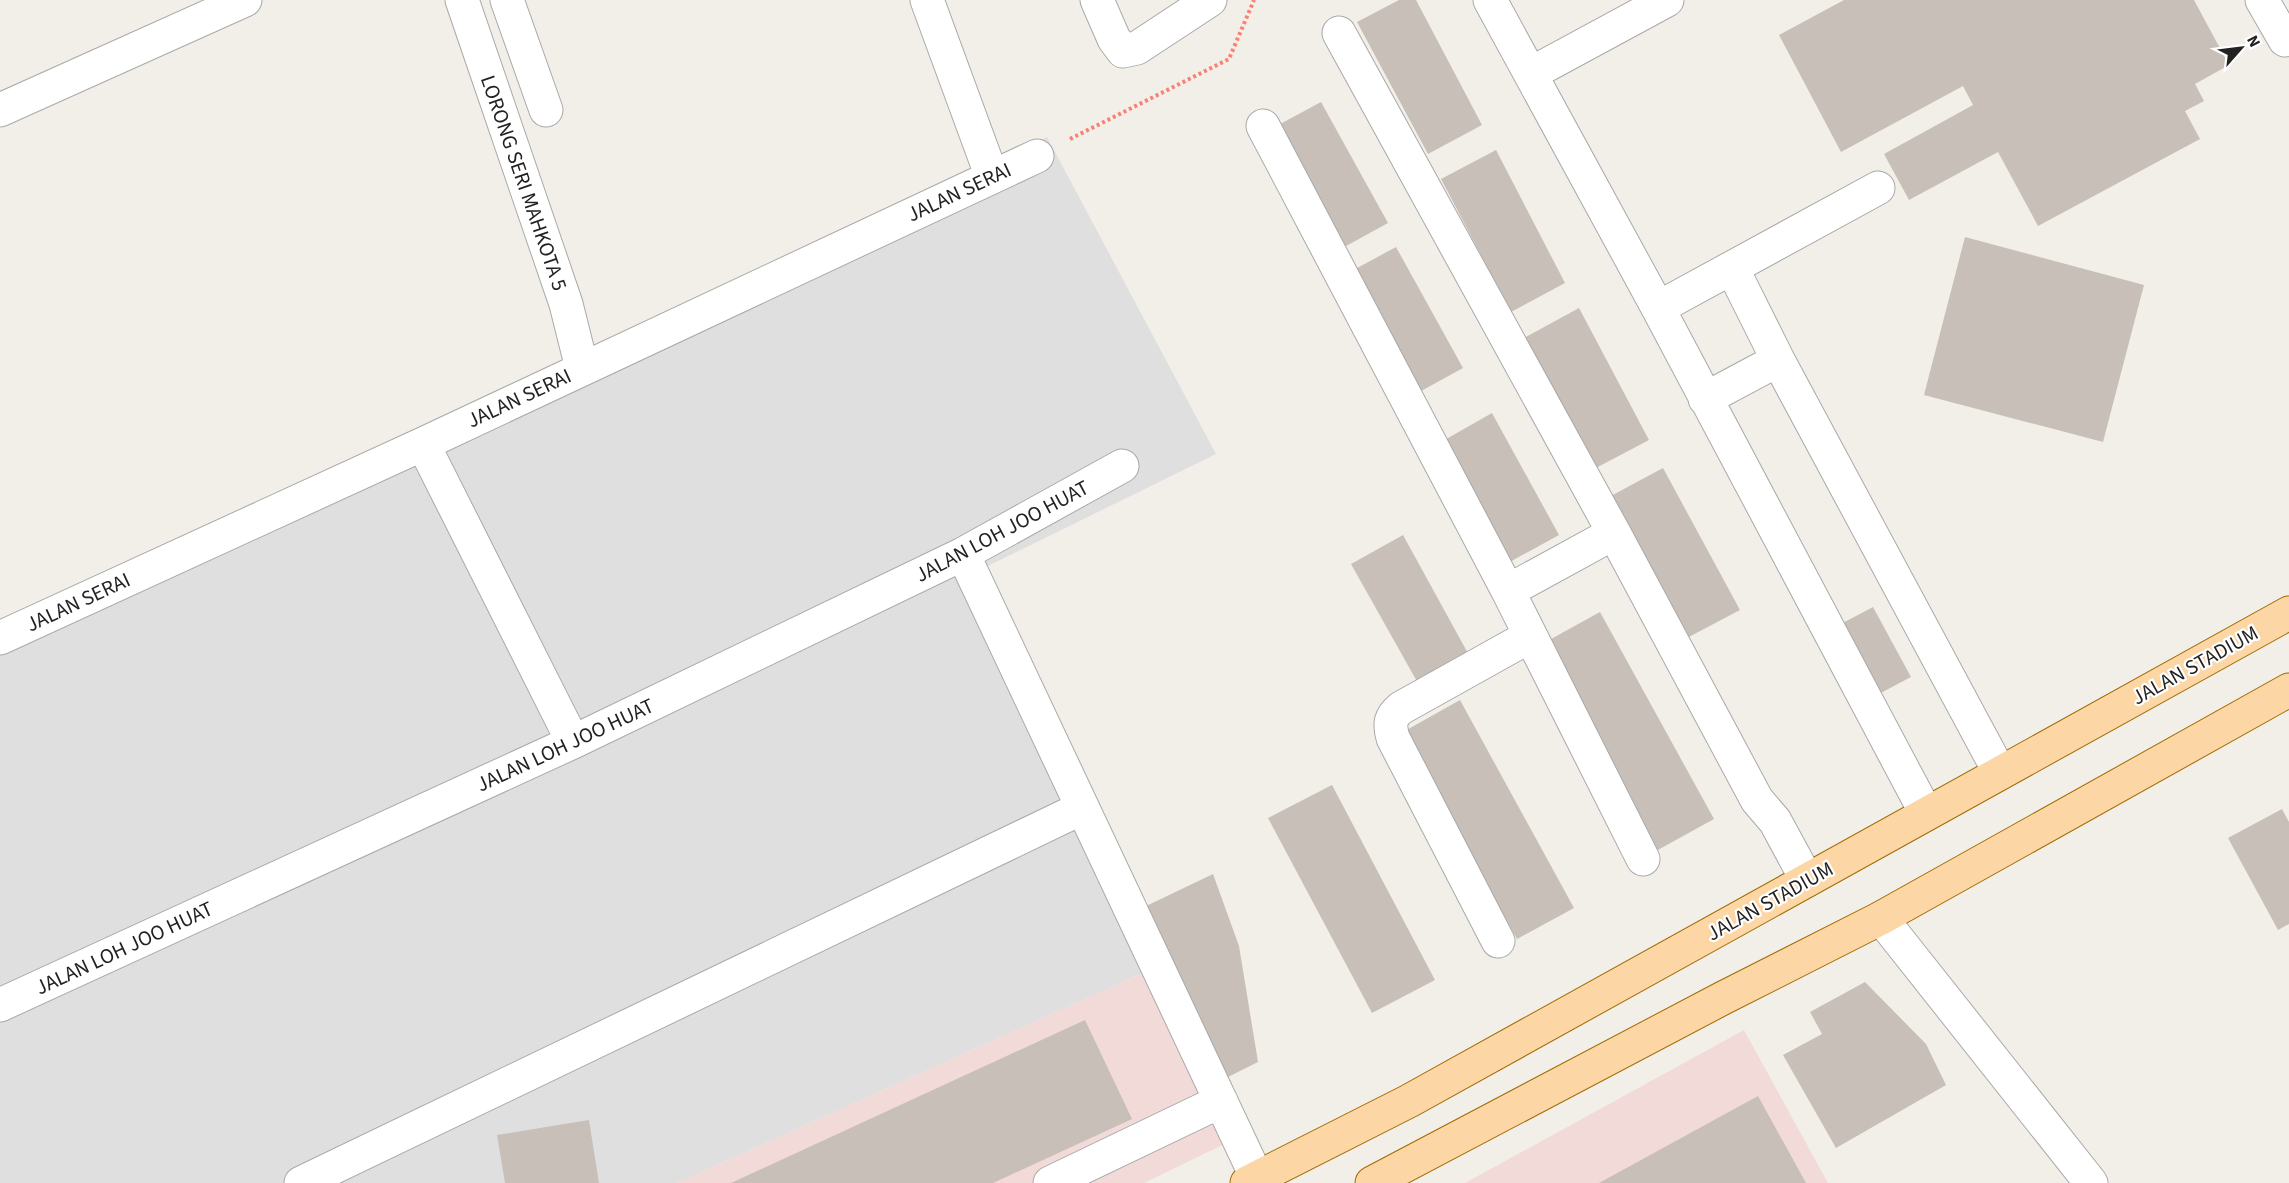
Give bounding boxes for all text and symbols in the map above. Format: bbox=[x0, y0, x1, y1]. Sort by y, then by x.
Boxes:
north arrow bbox=[2211, 18, 2271, 78]
text: N bbox=[2241, 32, 2266, 51]
street label: LORONG SERI MAHKOTA 5 bbox=[473, 71, 575, 295]
street label: JALAN SERAI bbox=[902, 155, 1016, 229]
street label: JALAN SERAI bbox=[462, 361, 576, 435]
street label: JALAN LOH JOO HUAT bbox=[910, 472, 1094, 590]
street label: JALAN SERAI bbox=[21, 565, 135, 639]
street label: JALAN STADIUM bbox=[2126, 618, 2264, 712]
street label: JALAN LOH JOO HUAT bbox=[471, 691, 659, 799]
street label: JALAN STADIUM bbox=[1701, 854, 1839, 948]
street label: JALAN LOH JOO HUAT bbox=[30, 894, 218, 1002]

